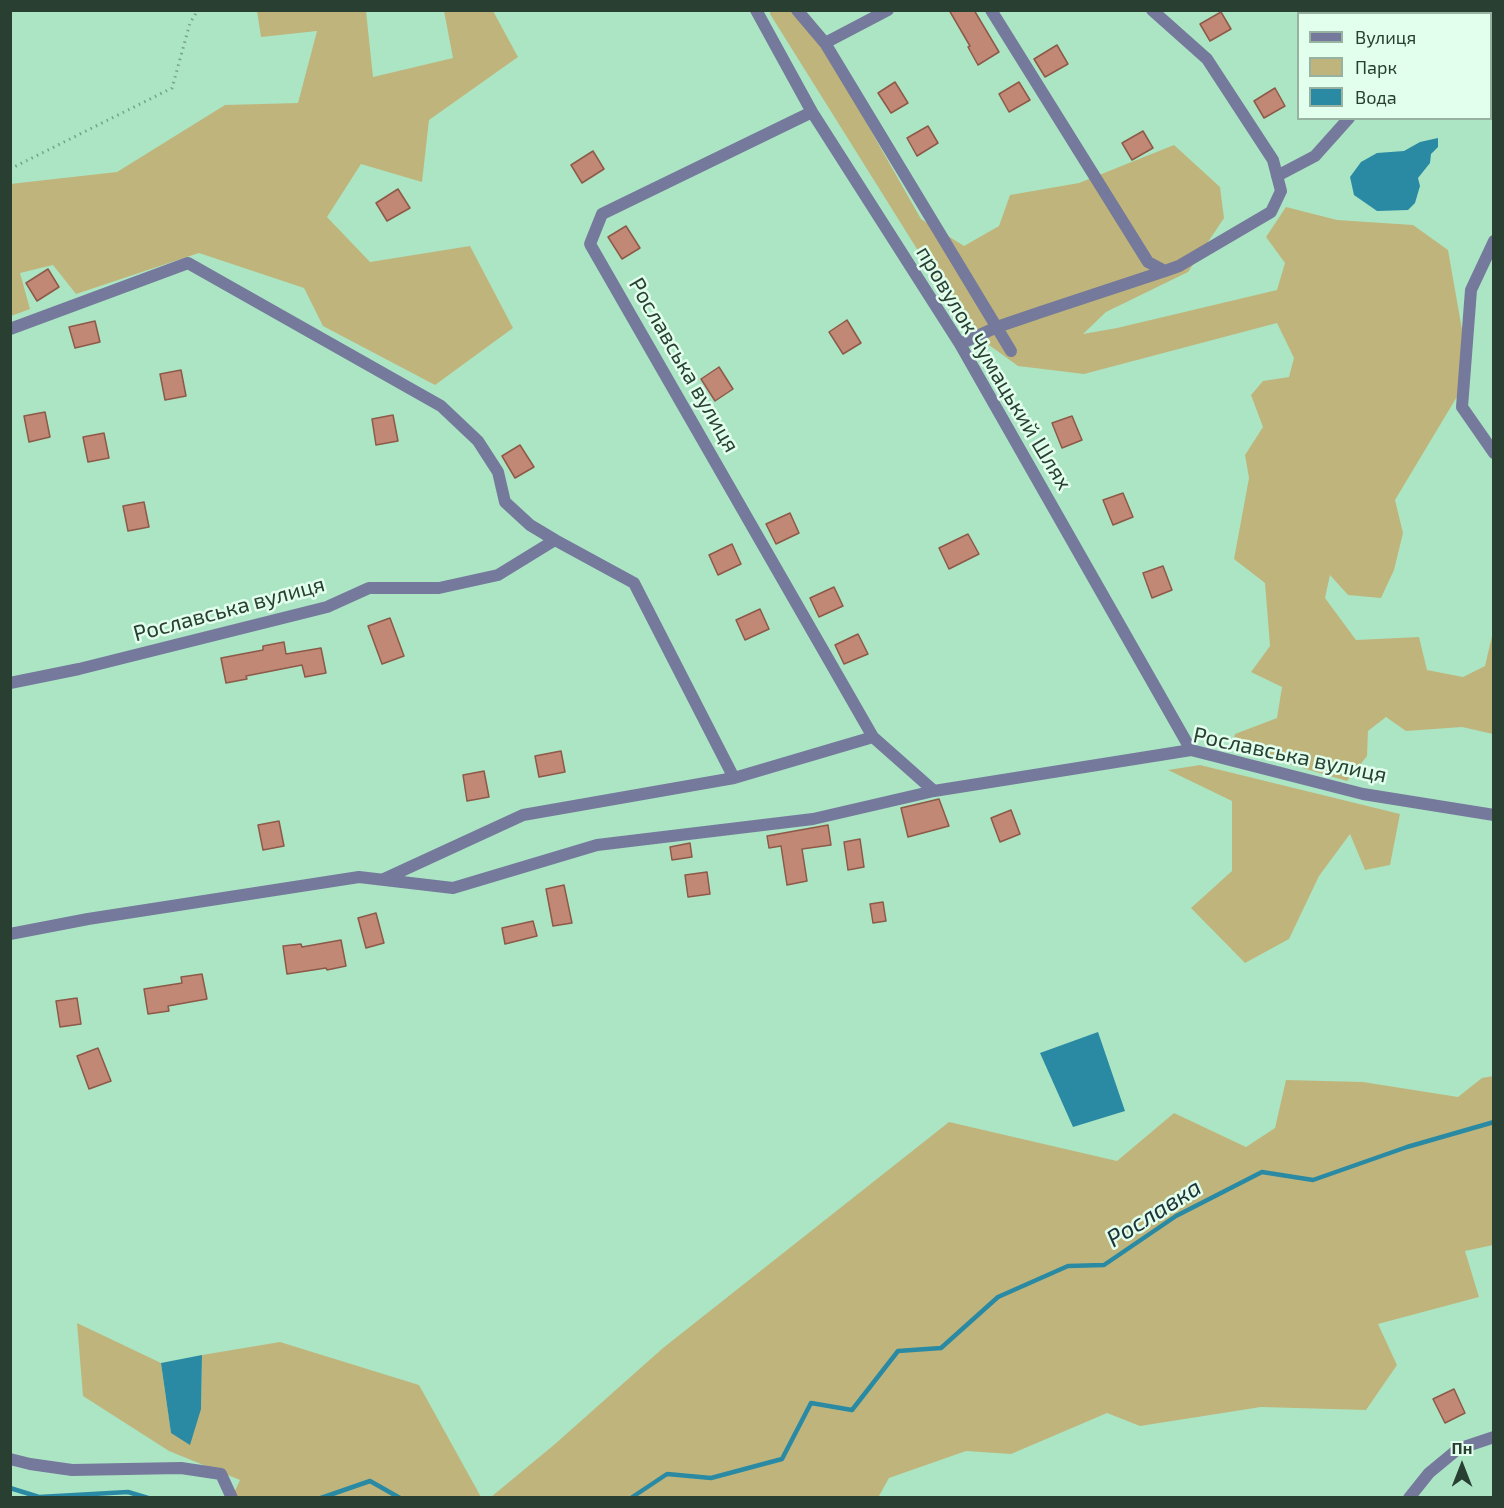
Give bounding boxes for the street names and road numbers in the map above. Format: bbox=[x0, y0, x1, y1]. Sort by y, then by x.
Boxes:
street label: провулок Чумацький Шлях bbox=[911, 241, 1077, 495]
street label: Рославська вулиця bbox=[623, 273, 745, 457]
street label: Рославська вулиця bbox=[130, 571, 328, 647]
street label: Рославська вулиця bbox=[1191, 722, 1389, 788]

